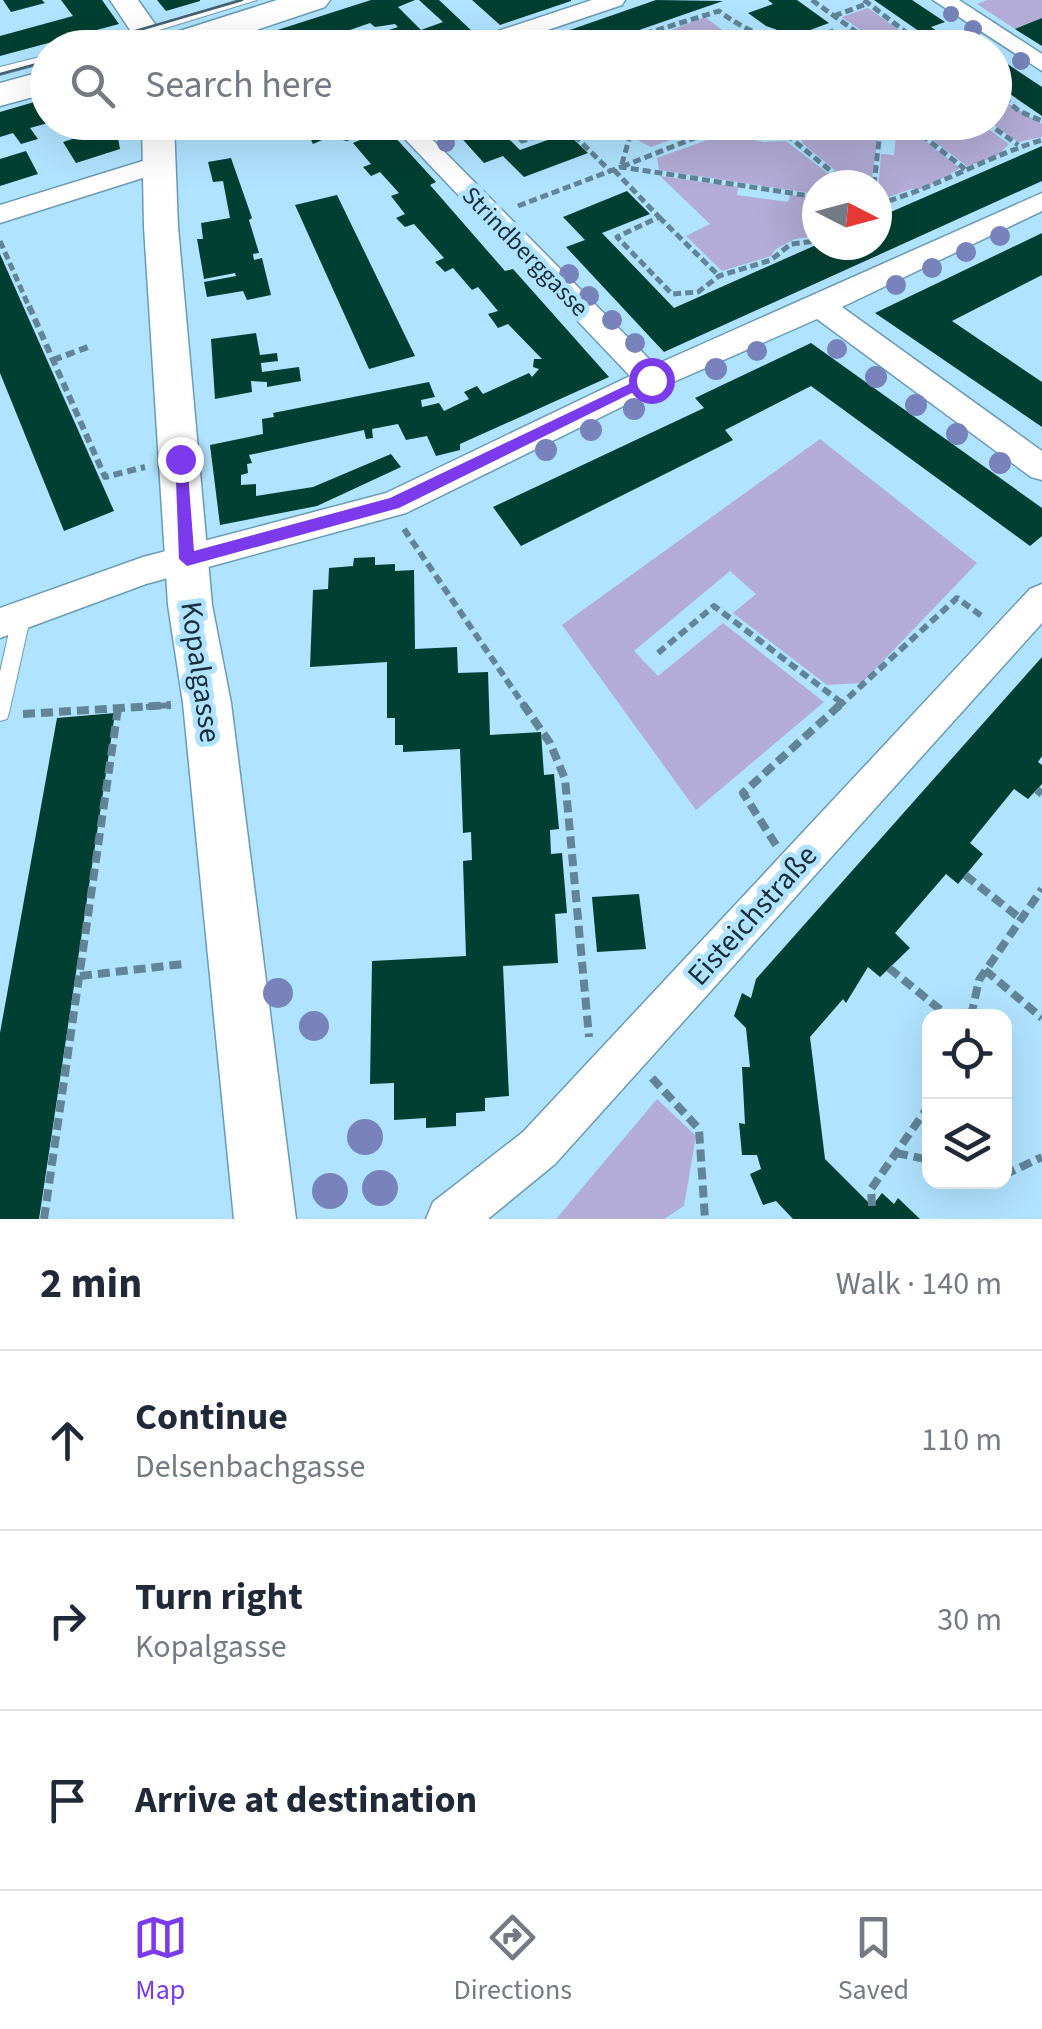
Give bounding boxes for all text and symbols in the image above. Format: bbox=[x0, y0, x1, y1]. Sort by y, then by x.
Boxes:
search box bbox=[30, 30, 1012, 140]
icon: search bbox=[65, 58, 120, 113]
text: Search here bbox=[145, 58, 332, 112]
north arrow bbox=[802, 170, 892, 260]
street label: Strindberggasse bbox=[454, 178, 597, 325]
route start bbox=[629, 358, 675, 404]
route end bbox=[158, 437, 204, 483]
street label: Kopalgasse bbox=[169, 599, 232, 745]
street label: Eisteichstraße bbox=[677, 835, 827, 995]
map controls bbox=[922, 1009, 1012, 1189]
button: locate bbox=[922, 1009, 1012, 1099]
button: layers bbox=[922, 1099, 1012, 1189]
text: 2 min bbox=[40, 1254, 142, 1314]
text: Walk · 140 m bbox=[836, 1261, 1002, 1307]
text: Continue bbox=[135, 1390, 288, 1444]
icon: ahead bbox=[40, 1413, 95, 1468]
text: 110 m bbox=[921, 1417, 1002, 1463]
text: Delsenbachgasse bbox=[135, 1444, 365, 1490]
text: Turn right bbox=[135, 1570, 303, 1624]
icon: right bbox=[40, 1593, 95, 1648]
text: 30 m bbox=[937, 1597, 1002, 1643]
text: Kopalgasse bbox=[135, 1624, 287, 1670]
icon: arrive bbox=[40, 1773, 95, 1828]
text: Arrive at destination bbox=[135, 1773, 477, 1827]
tab: Map bbox=[133, 1910, 188, 2010]
tab: Directions bbox=[454, 1910, 572, 2010]
tab: Saved bbox=[838, 1910, 909, 2010]

